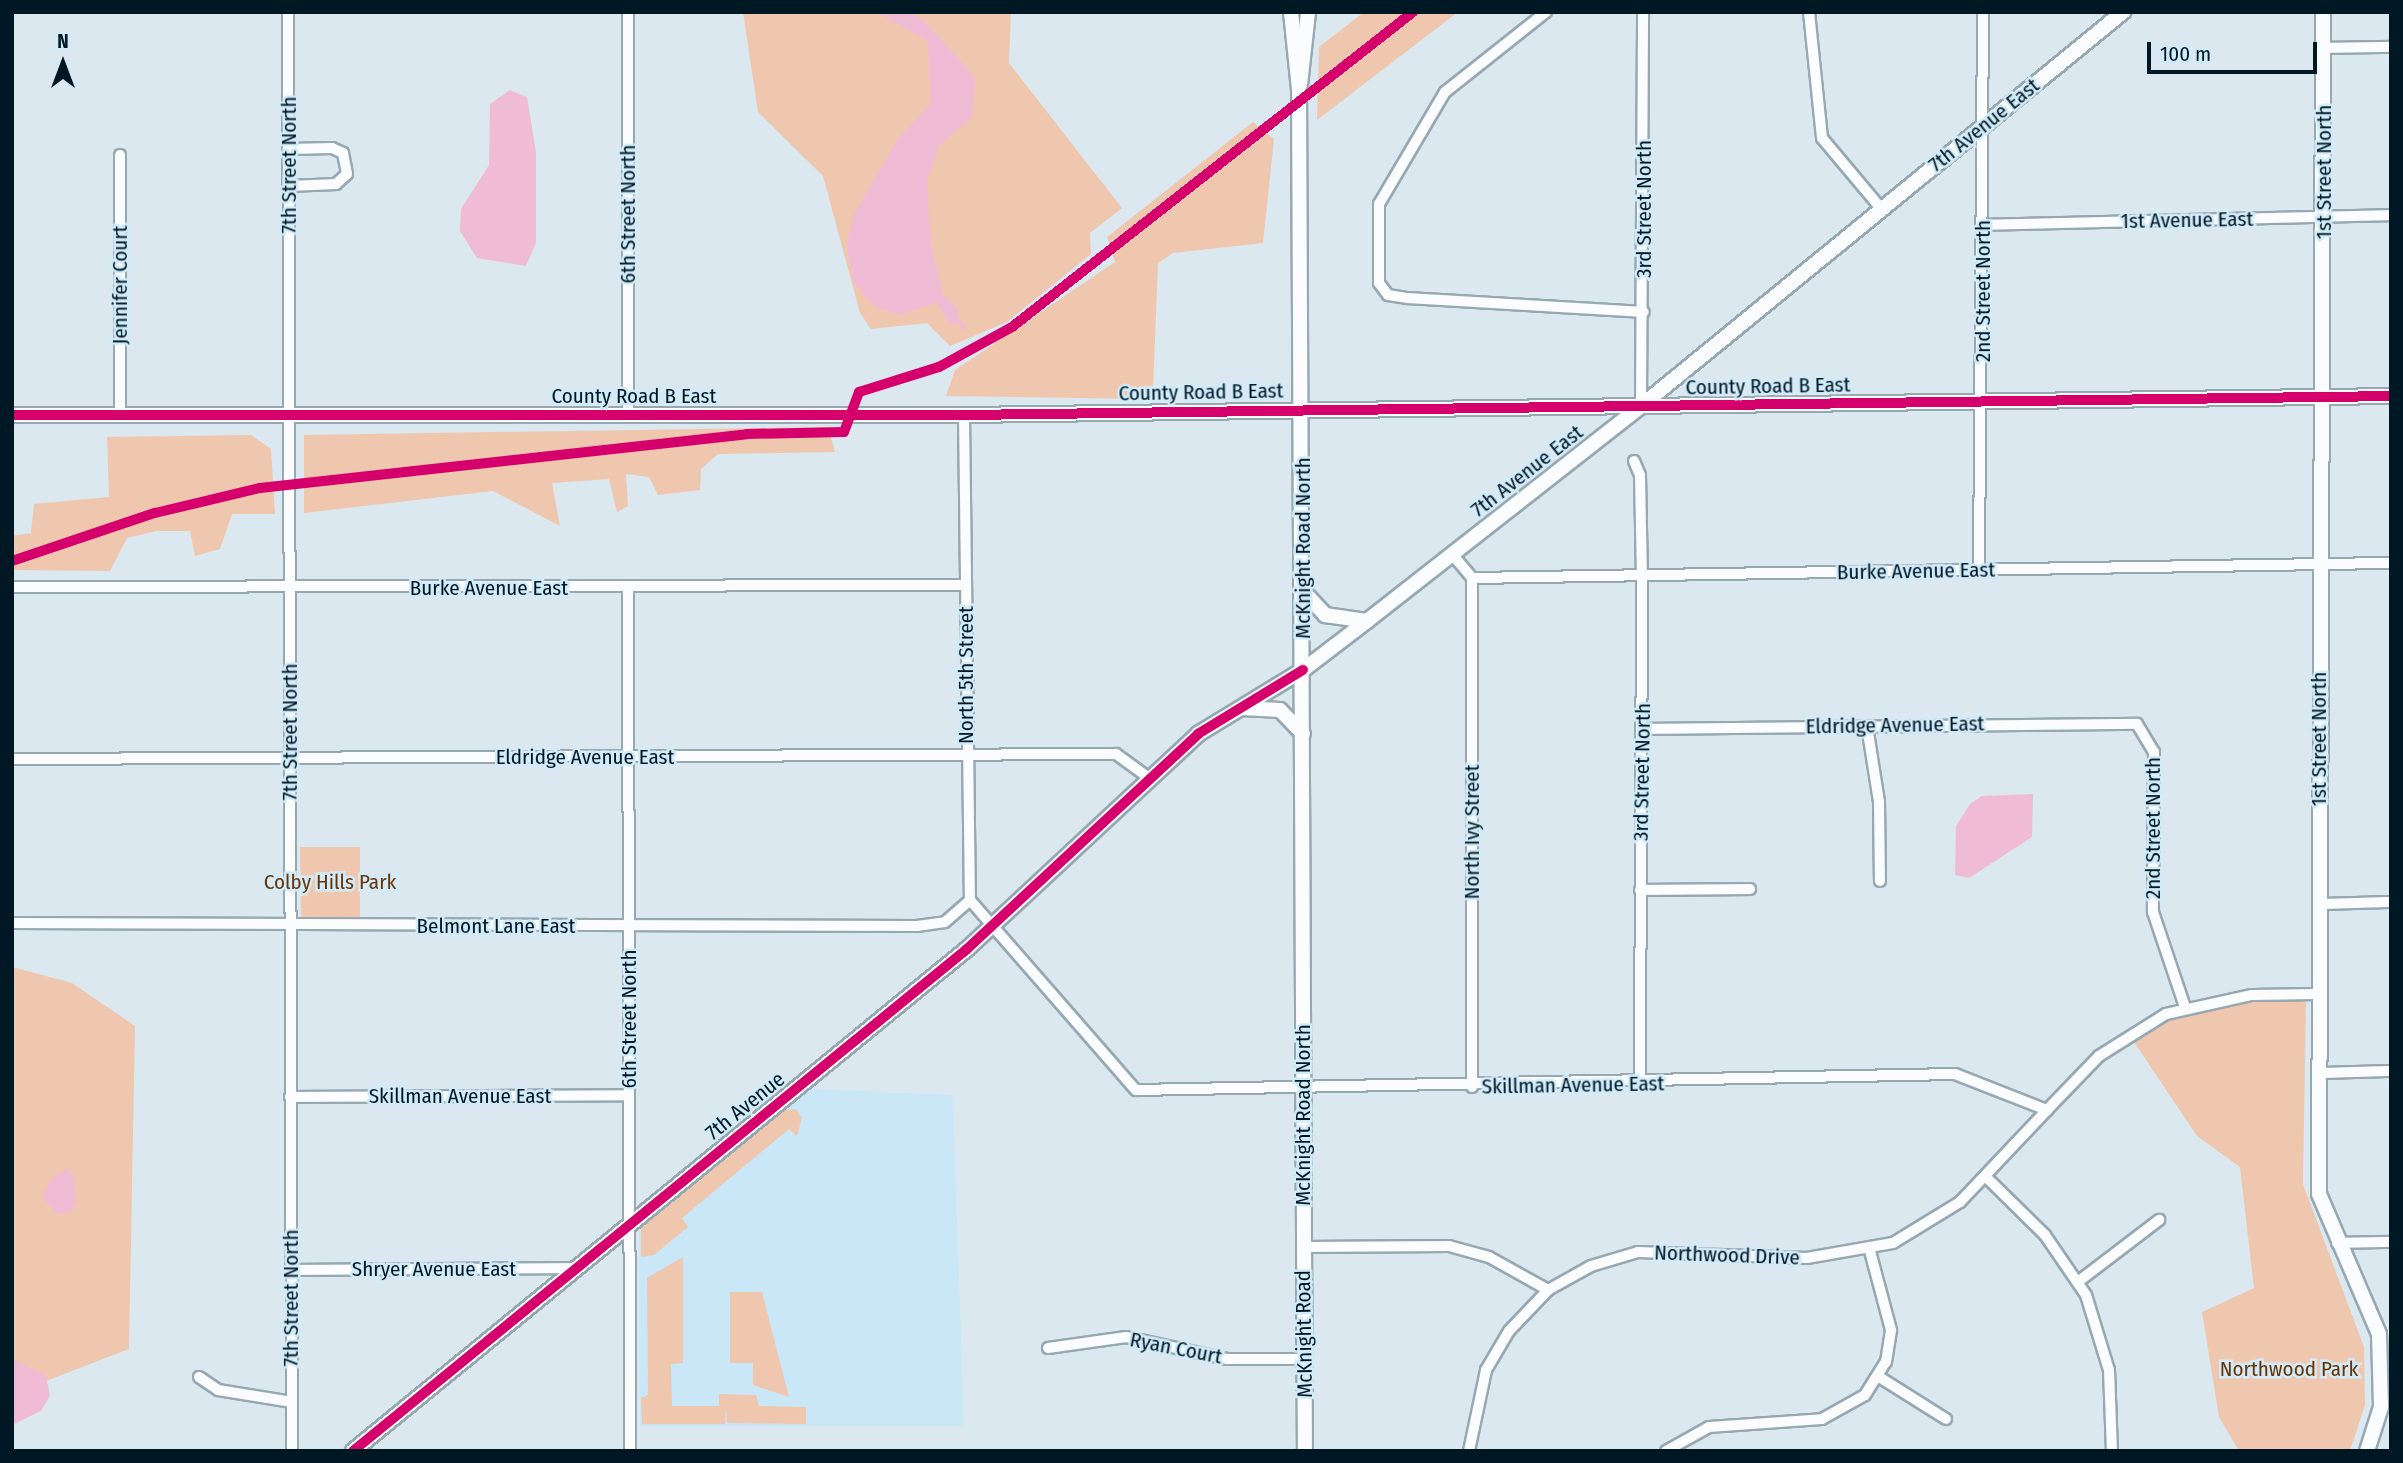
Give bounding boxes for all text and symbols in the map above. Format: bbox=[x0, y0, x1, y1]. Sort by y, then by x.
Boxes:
north arrow bbox=[28, 28, 98, 98]
scale bar bbox=[2151, 28, 2321, 72]
text: N bbox=[57, 30, 69, 53]
text: 100 m bbox=[2160, 41, 2211, 67]
street label: 7th Avenue East bbox=[1924, 73, 2044, 177]
street label: 7th Street North bbox=[276, 96, 302, 234]
street label: 1st Street North bbox=[2311, 105, 2337, 239]
street label: 3rd Street North bbox=[1631, 140, 1657, 278]
street label: 6th Street North bbox=[615, 145, 641, 283]
street label: 1st Avenue East bbox=[2121, 206, 2253, 234]
street label: 2nd Street North bbox=[1970, 220, 1996, 362]
street label: Jennifer Court bbox=[107, 226, 133, 344]
street label: County Road B East bbox=[1685, 372, 1851, 400]
street label: County Road B East bbox=[1118, 378, 1284, 406]
street label: County Road B East bbox=[552, 383, 716, 409]
street label: 7th Avenue East bbox=[1466, 420, 1588, 522]
street label: McKnight Road North bbox=[1290, 457, 1316, 639]
street label: Burke Avenue East bbox=[1837, 557, 1995, 585]
street label: Burke Avenue East bbox=[410, 575, 568, 601]
street label: North 5th Street bbox=[953, 606, 979, 744]
street label: 7th Street North bbox=[277, 663, 303, 801]
street label: 1st Street North bbox=[2306, 672, 2332, 806]
street label: 3rd Street North bbox=[1628, 703, 1656, 841]
street label: Eldridge Avenue East bbox=[1805, 711, 1985, 739]
street label: Eldridge Avenue East bbox=[496, 744, 674, 770]
street label: 2nd Street North bbox=[2140, 757, 2166, 899]
street label: North Ivy Street bbox=[1459, 765, 1485, 899]
park label: Colby Hills Park bbox=[264, 869, 396, 895]
street label: Belmont Lane East bbox=[417, 913, 575, 939]
street label: 6th Street North bbox=[616, 950, 642, 1088]
street label: McKnight Road North bbox=[1290, 1024, 1316, 1206]
street label: 7th Avenue bbox=[700, 1066, 790, 1146]
street label: Skillman Avenue East bbox=[1481, 1071, 1665, 1099]
street label: Skillman Avenue East bbox=[369, 1083, 551, 1109]
street label: 7th Street North bbox=[278, 1229, 304, 1367]
street label: Northwood Drive bbox=[1654, 1240, 1800, 1270]
street label: Shryer Avenue East bbox=[352, 1256, 516, 1282]
street label: McKnight Road bbox=[1290, 1270, 1318, 1398]
street label: Ryan Court bbox=[1128, 1327, 1224, 1369]
park label: Northwood Park bbox=[2220, 1356, 2358, 1382]

